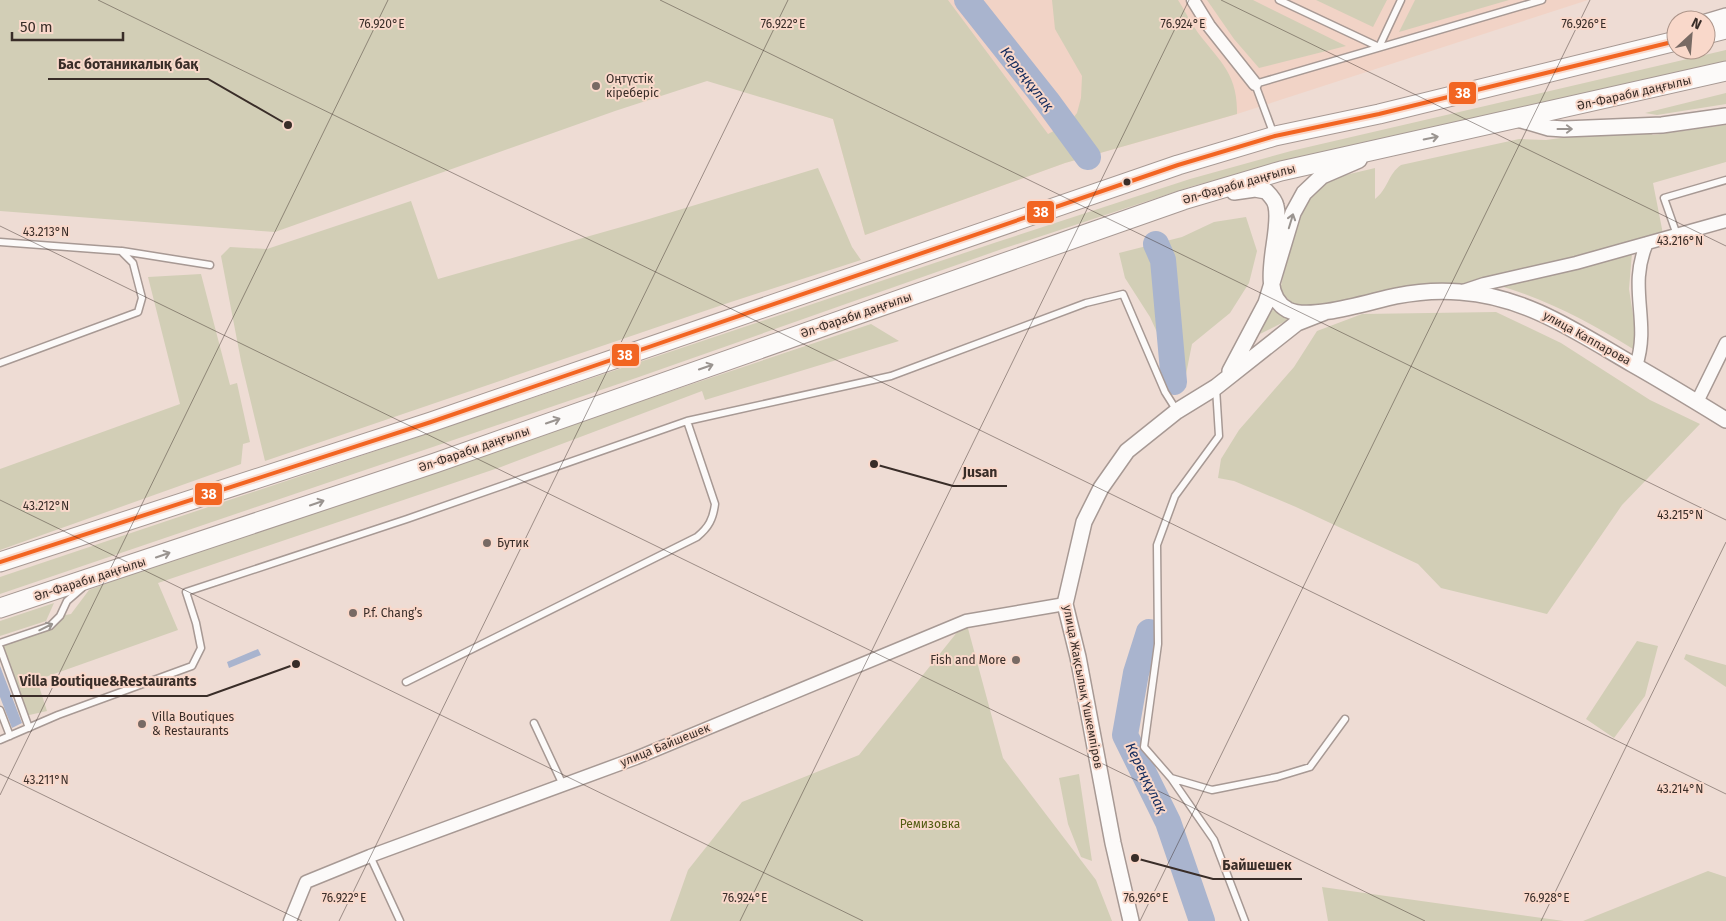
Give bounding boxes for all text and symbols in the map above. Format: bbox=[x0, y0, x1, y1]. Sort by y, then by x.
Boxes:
scale bar bbox=[12, 10, 124, 42]
north arrow bbox=[1666, 10, 1716, 60]
text: N bbox=[1689, 14, 1704, 33]
text: 76.920°E bbox=[359, 17, 405, 31]
text: 76.922°E bbox=[761, 17, 805, 31]
text: 76.924°E bbox=[1161, 17, 1205, 31]
text: 76.926°E bbox=[1562, 17, 1606, 31]
text: 50 m bbox=[20, 18, 53, 36]
water label: Кереңқұлақ bbox=[997, 44, 1058, 115]
callout: Бас ботаникалық бақ bbox=[48, 50, 208, 79]
text: Бас ботаникалық бақ bbox=[58, 56, 198, 73]
place label: Оңтүстік кіреберіс bbox=[606, 72, 659, 100]
street label: Әл-Фараби даңғылы bbox=[1576, 73, 1692, 113]
marker: Оңтүстік кіреберіс bbox=[590, 80, 602, 92]
line badge: 38 bbox=[1448, 81, 1477, 105]
text: 38 bbox=[1454, 85, 1471, 102]
one-way arrow bbox=[1557, 124, 1573, 133]
one-way arrow bbox=[1423, 133, 1439, 142]
street label: Әл-Фараби даңғылы bbox=[1181, 161, 1297, 207]
unlabelled marker bbox=[1122, 177, 1132, 187]
line badge: 38 bbox=[1026, 200, 1055, 224]
text: 38 bbox=[1032, 204, 1049, 221]
one-way arrow bbox=[1286, 214, 1296, 230]
text: 43.213°N bbox=[23, 225, 69, 239]
text: 43.216°N bbox=[1657, 234, 1703, 248]
street label: Әл-Фараби даңғылы bbox=[799, 289, 913, 341]
street label: улица Каппарова bbox=[1541, 308, 1633, 368]
line badge: 38 bbox=[611, 343, 640, 367]
text: 38 bbox=[616, 347, 633, 364]
one-way arrow bbox=[698, 362, 714, 372]
one-way arrow bbox=[545, 416, 560, 425]
street label: Әл-Фараби даңғылы bbox=[417, 423, 531, 475]
callout: Jusan bbox=[953, 457, 1007, 486]
text: Jusan bbox=[962, 464, 997, 481]
line badge: 38 bbox=[194, 482, 223, 506]
text: 38 bbox=[200, 486, 217, 503]
one-way arrow bbox=[308, 498, 324, 507]
text: 43.212°N bbox=[23, 499, 69, 513]
text: 43.215°N bbox=[1657, 508, 1703, 522]
place label: Бутик bbox=[497, 536, 529, 550]
marker: Бутик bbox=[481, 537, 493, 549]
one-way arrow bbox=[154, 550, 170, 559]
street label: Әл-Фараби даңғылы bbox=[32, 554, 148, 604]
street label: улица Жақсылық Үшкемпіров bbox=[1060, 604, 1106, 770]
place label: P.f. Chang’s bbox=[363, 606, 423, 620]
marker: P.f. Chang’s bbox=[347, 607, 359, 619]
one-way arrow bbox=[38, 622, 53, 632]
place label: Fish and More bbox=[930, 653, 1006, 667]
marker: Fish and More bbox=[1010, 654, 1022, 666]
callout: Villa Boutique&Restaurants bbox=[10, 667, 207, 696]
text: Villa Boutique&Restaurants bbox=[19, 673, 197, 690]
place label: Villa Boutiques & Restaurants bbox=[152, 710, 234, 738]
marker: Villa Boutiques & Restaurants bbox=[136, 718, 148, 730]
street label: улица Байшешек bbox=[618, 720, 713, 769]
water label: Кереңқұлақ bbox=[1122, 740, 1171, 817]
text: 43.211°N bbox=[23, 773, 69, 787]
text: 43.214°N bbox=[1657, 782, 1703, 796]
park label: Ремизовка bbox=[900, 817, 960, 831]
callout: Байшешек bbox=[1213, 850, 1302, 879]
text: Байшешек bbox=[1222, 857, 1292, 874]
text: 76.922°E bbox=[322, 891, 366, 905]
text: 76.924°E bbox=[723, 891, 767, 905]
text: 76.926°E bbox=[1124, 891, 1168, 905]
text: 76.928°E bbox=[1524, 891, 1570, 905]

